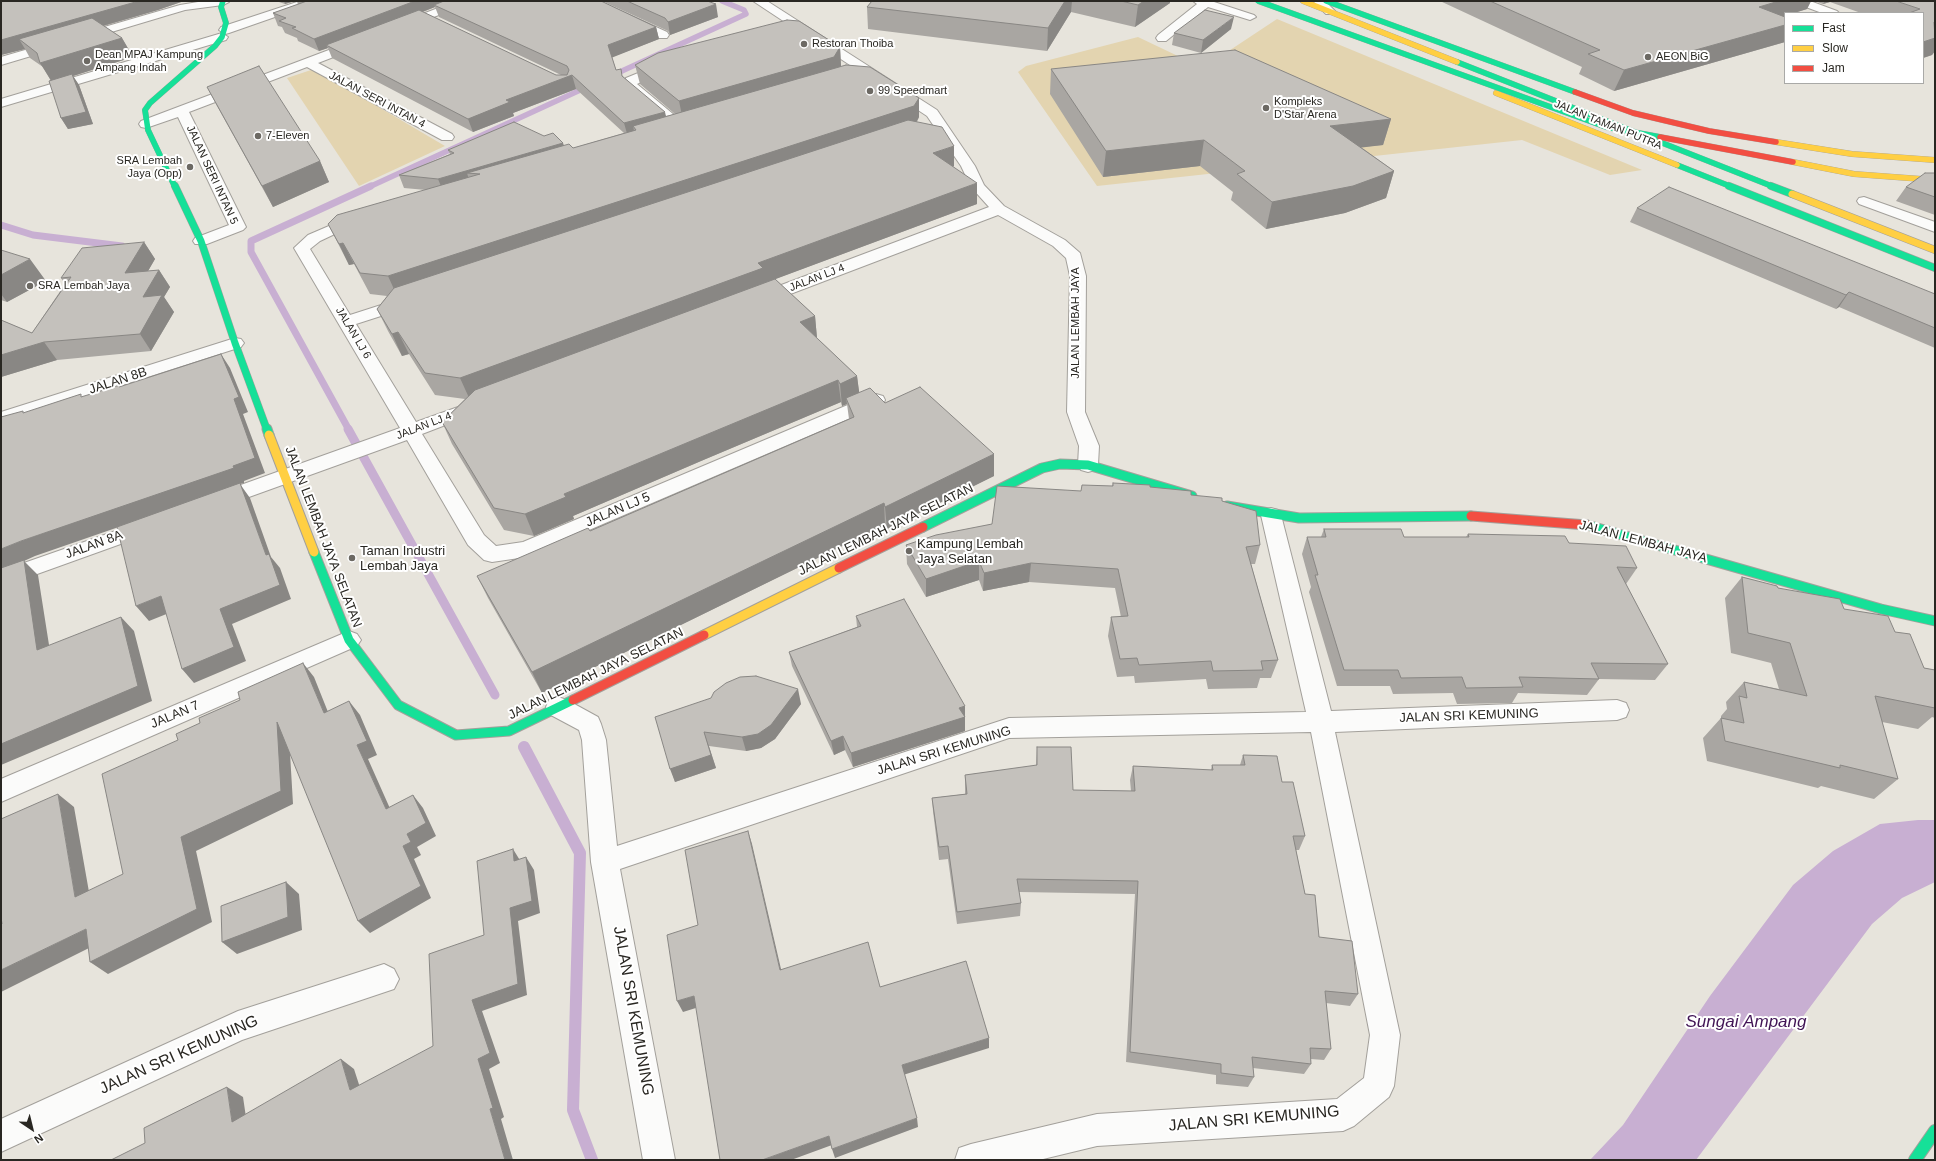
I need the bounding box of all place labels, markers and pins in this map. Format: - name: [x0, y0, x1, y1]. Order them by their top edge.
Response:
- place label: Restoran Thoiba: [812, 37, 893, 51]
- marker: Restoran Thoiba: [799, 39, 809, 49]
- place label: Dean MPAJ Kampung Ampang Indah: [95, 48, 203, 74]
- place label: AEON BiG: [1656, 50, 1709, 64]
- marker: AEON BiG: [1643, 52, 1653, 62]
- marker: Dean MPAJ Kampung Ampang Indah: [82, 56, 92, 66]
- place label: 99 Speedmart: [878, 84, 947, 98]
- marker: 99 Speedmart: [865, 86, 875, 96]
- place label: Kompleks D'Star Arena: [1274, 95, 1337, 121]
- marker: Kompleks D'Star Arena: [1261, 103, 1271, 113]
- place label: 7-Eleven: [266, 129, 309, 143]
- marker: 7-Eleven: [253, 131, 263, 141]
- place label: SRA Lembah Jaya (Opp): [117, 154, 182, 180]
- marker: SRA Lembah Jaya (Opp): [185, 162, 195, 172]
- place label: SRA Lembah Jaya: [38, 279, 130, 293]
- marker: SRA Lembah Jaya: [25, 281, 35, 291]
- place label: Kampung Lembah Jaya Selatan: [917, 536, 1023, 567]
- place label: Taman Industri Lembah Jaya: [360, 543, 445, 574]
- marker: Kampung Lembah Jaya Selatan: [904, 546, 914, 556]
- marker: Taman Industri Lembah Jaya: [347, 553, 357, 563]

